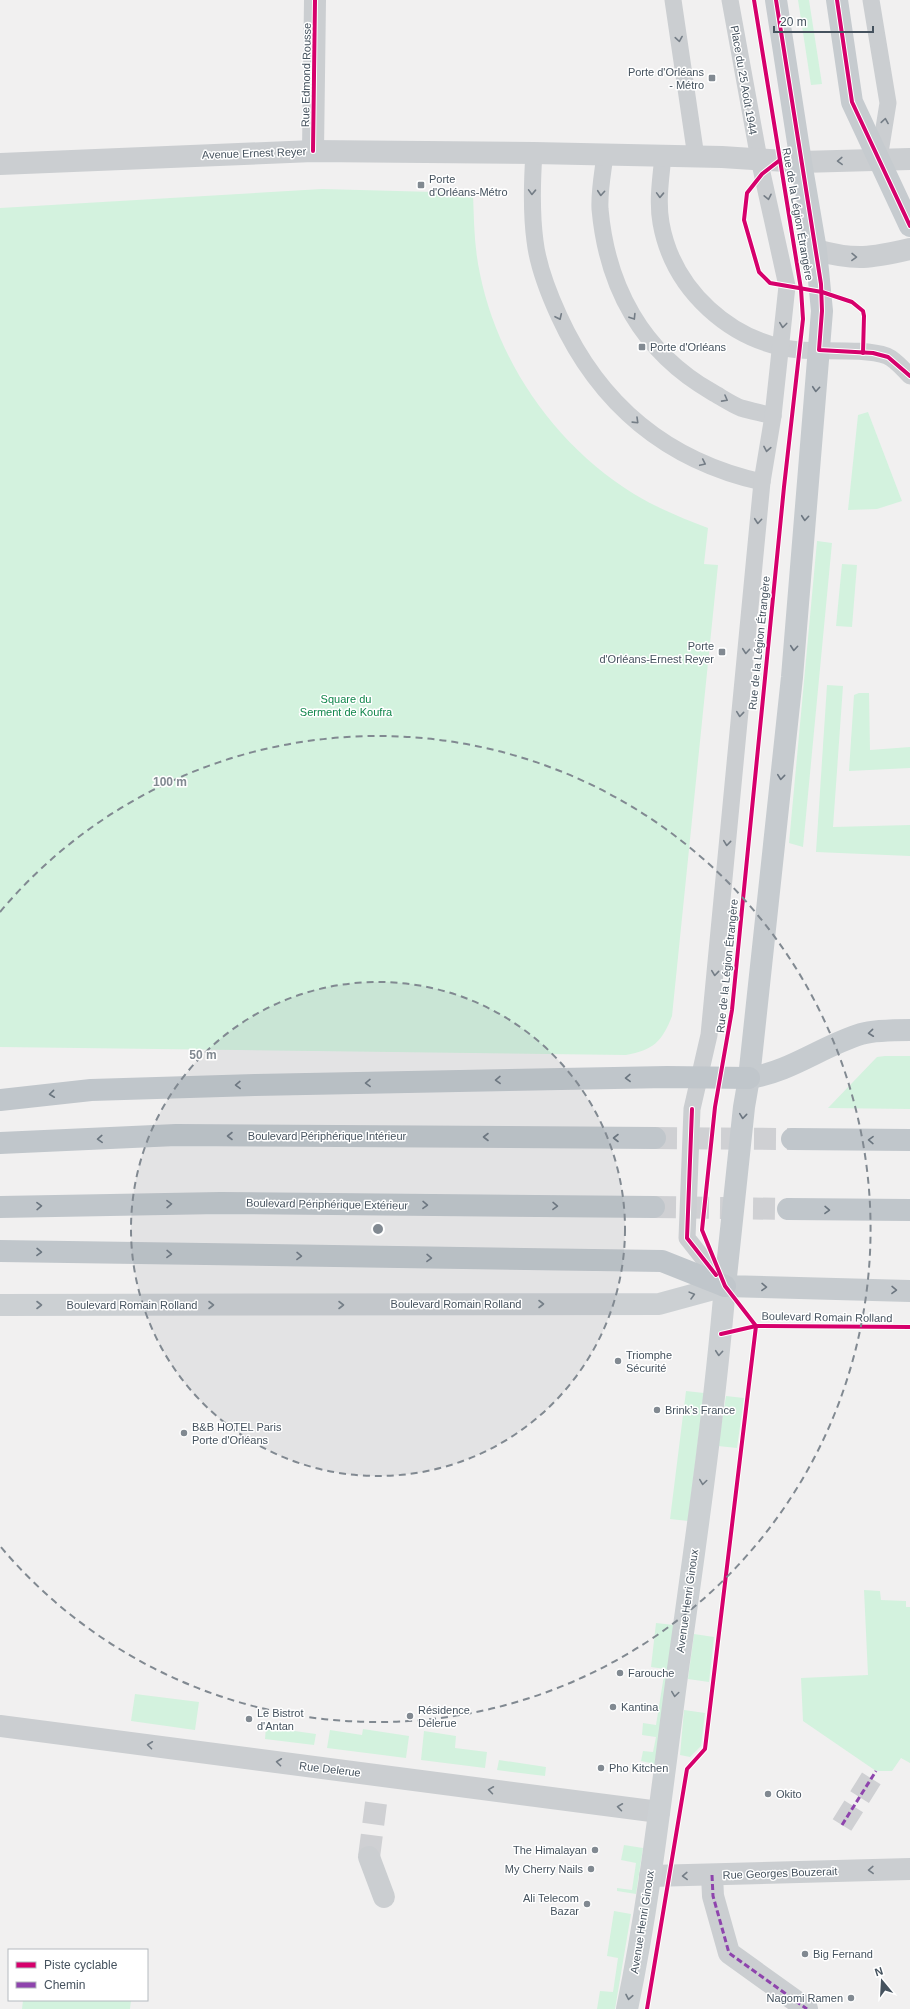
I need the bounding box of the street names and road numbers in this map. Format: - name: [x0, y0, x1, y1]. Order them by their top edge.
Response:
- street label: Rue Edmond Rousse: [299, 23, 313, 127]
- street label: Place du 25 Août 1944: [728, 24, 760, 136]
- street label: Avenue Ernest Reyer: [202, 145, 307, 161]
- street label: Rue de la Légion Étrangère: [780, 147, 816, 281]
- street label: Rue de la Légion Étrangère: [746, 575, 772, 711]
- street label: Rue de la Légion Étrangère: [714, 898, 740, 1034]
- street label: Boulevard Périphérique Intérieur: [248, 1130, 407, 1142]
- street label: Boulevard Périphérique Extérieur: [246, 1197, 408, 1211]
- street label: Boulevard Romain Rolland: [391, 1298, 521, 1310]
- street label: Boulevard Romain Rolland: [67, 1299, 197, 1311]
- street label: Boulevard Romain Rolland: [761, 1310, 893, 1324]
- street label: Avenue Henri Ginoux: [674, 1548, 700, 1654]
- street label: Rue Delerue: [299, 1759, 361, 1779]
- street label: Rue Georges Bouzerait: [722, 1865, 838, 1881]
- street label: Avenue Henri Ginoux: [628, 1869, 656, 1974]

